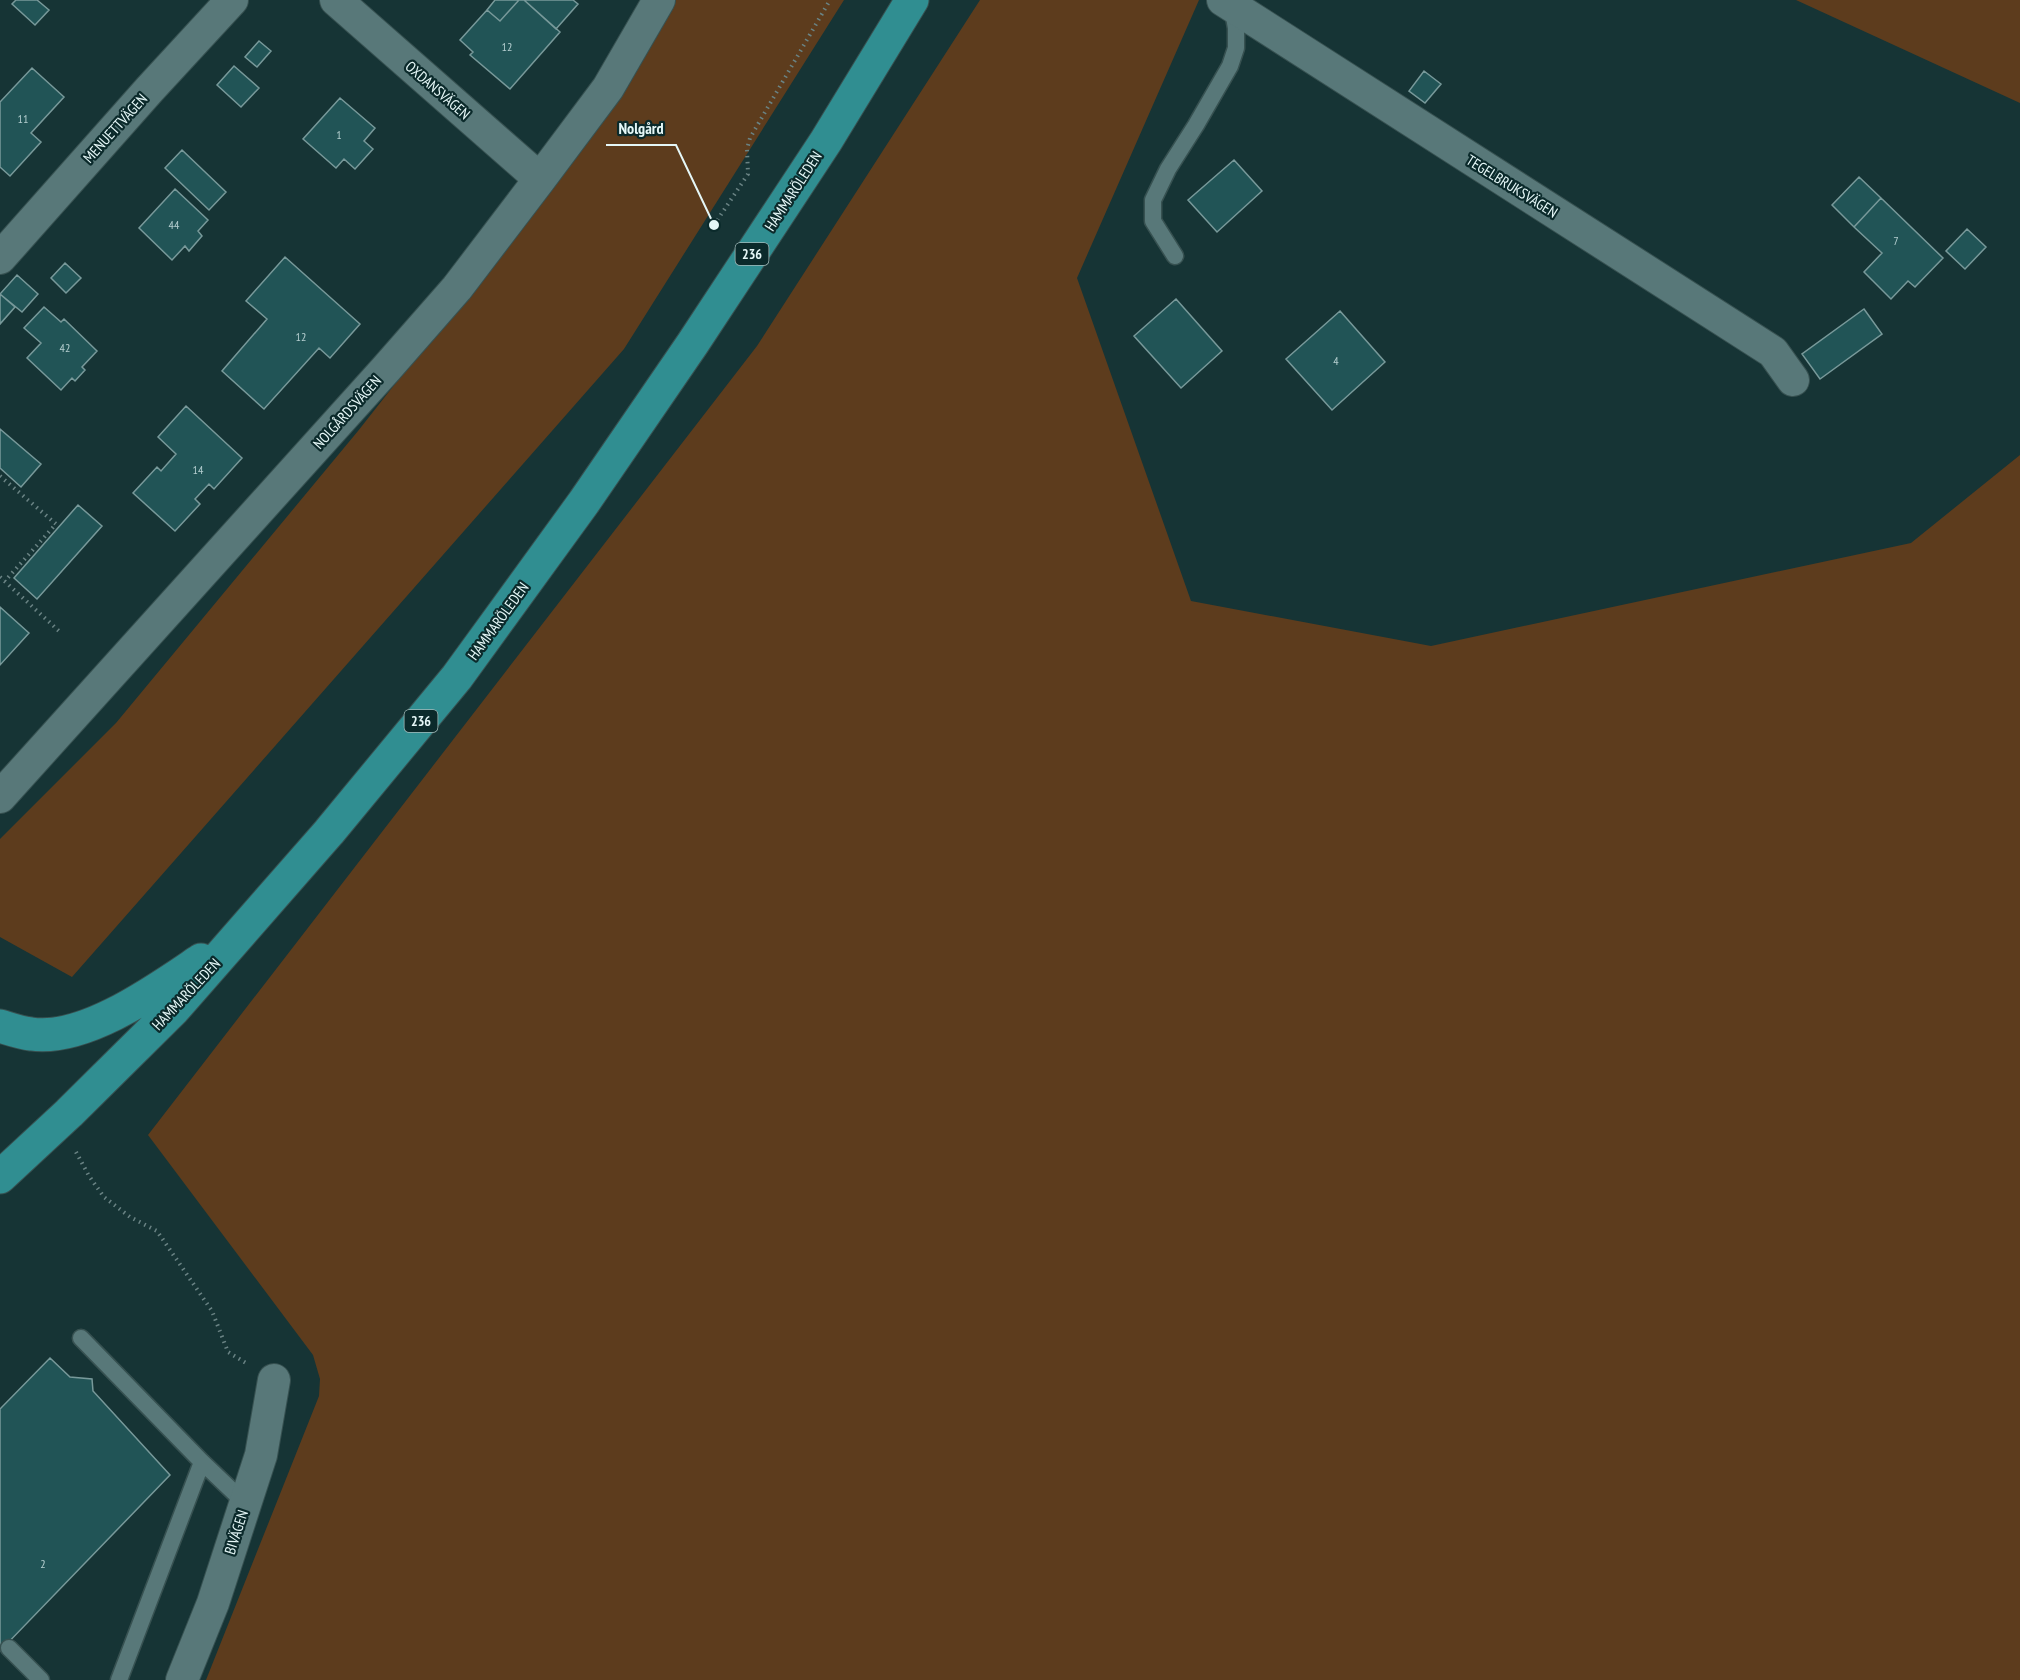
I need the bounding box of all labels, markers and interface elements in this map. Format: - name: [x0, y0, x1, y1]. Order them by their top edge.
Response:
- house number: 12: [502, 39, 512, 54]
- street label: OXDANSVÄGEN: [402, 57, 474, 123]
- street label: MENUETTVÄGEN: [79, 89, 151, 167]
- house number: 11: [18, 111, 28, 126]
- callout: Nolgård: [606, 111, 676, 145]
- text: Nolgård: [618, 118, 664, 138]
- house number: 1: [336, 127, 342, 142]
- street label: HAMMARÖLEDEN: [760, 147, 826, 235]
- street label: TEGELBRUKSVÄGEN: [1463, 150, 1561, 222]
- house number: 44: [169, 217, 180, 232]
- house number: 7: [1893, 233, 1899, 248]
- road number: 236: [736, 243, 768, 265]
- house number: 12: [296, 329, 306, 344]
- house number: 42: [60, 340, 70, 355]
- house number: 4: [1333, 353, 1339, 368]
- street label: NOLGÅRDSVÄGEN: [309, 371, 385, 453]
- house number: 14: [193, 462, 204, 477]
- street label: HAMMARÖLEDEN: [463, 578, 533, 664]
- road number: 236: [404, 710, 438, 732]
- street label: HAMMARÖLEDEN: [148, 954, 224, 1034]
- street label: BIVÄGEN: [220, 1507, 252, 1557]
- house number: 2: [40, 1556, 46, 1571]

